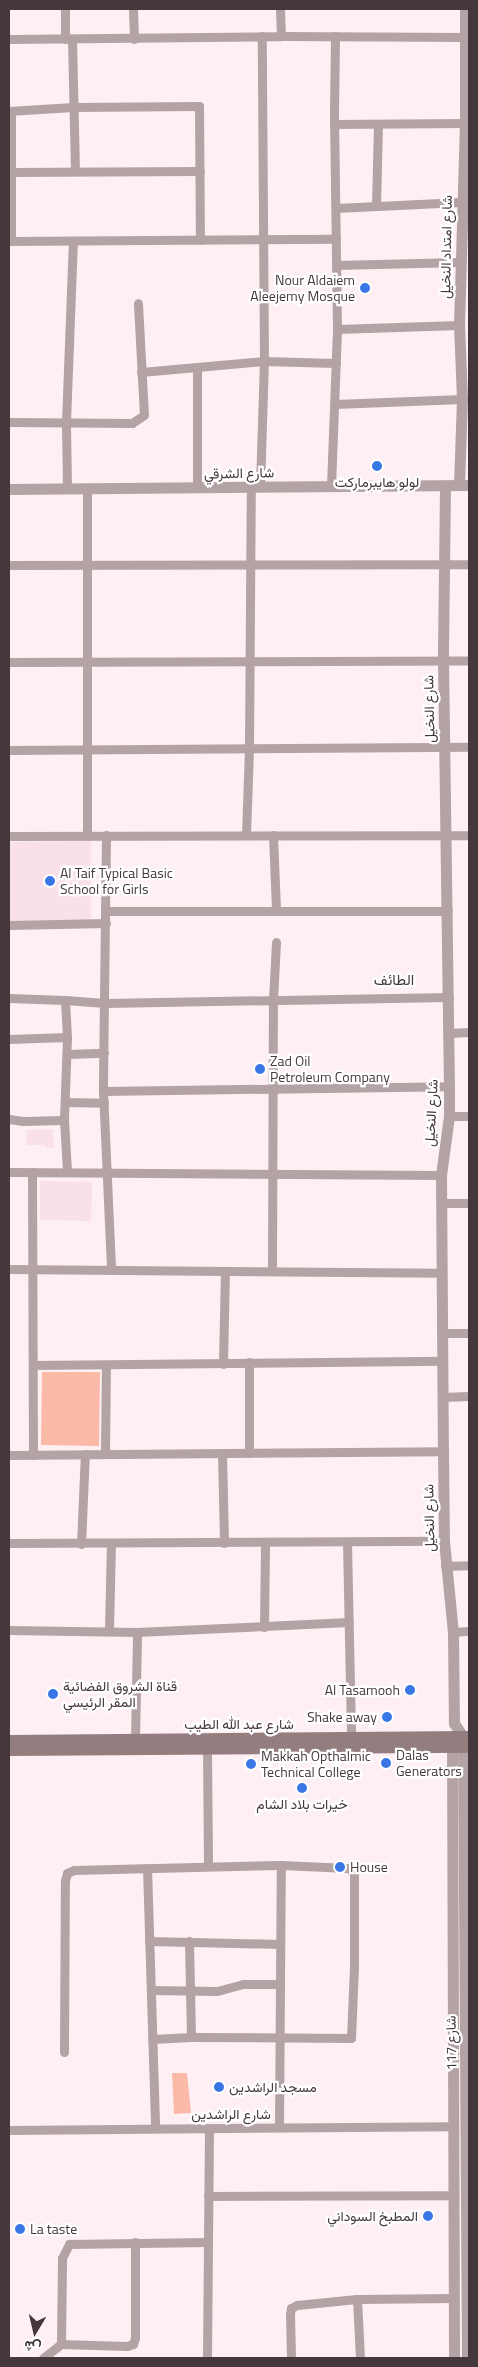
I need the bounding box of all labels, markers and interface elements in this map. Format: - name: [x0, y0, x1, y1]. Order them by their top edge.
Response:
- street label: شارع امتداد النخيل: [437, 195, 455, 299]
- place label: Nour Aldaiem Aleejemy Mosque: [250, 272, 355, 304]
- marker: Nour Aldaiem Aleejemy Mosque: [359, 282, 371, 294]
- marker: لولو هايبرماركت: [371, 460, 383, 472]
- street label: شارع الشرقي: [204, 464, 274, 482]
- place label: لولو هايبرماركت: [335, 474, 419, 490]
- street label: شارع النخيل: [420, 675, 438, 743]
- place label: Al Taif Typical Basic School for Girls: [60, 865, 173, 898]
- marker: Al Taif Typical Basic School for Girls: [44, 875, 56, 887]
- district label: الطائف: [374, 971, 414, 989]
- place label: Zad Oil Petroleum Company: [270, 1053, 390, 1086]
- marker: Zad Oil Petroleum Company: [254, 1063, 266, 1075]
- street label: شارع النخيل: [421, 1079, 441, 1147]
- street label: شارع النخيل: [420, 1484, 438, 1552]
- place label: قناة الشروق الفضائية المقر الرئيسي: [63, 1678, 177, 1710]
- place label: Al Tasamooh: [325, 1682, 400, 1698]
- marker: Al Tasamooh: [404, 1684, 416, 1696]
- marker: قناة الشروق الفضائية المقر الرئيسي: [47, 1688, 59, 1700]
- place label: Shake away: [307, 1709, 377, 1725]
- marker: Shake away: [381, 1711, 393, 1723]
- street label: شارع عبد الله الطيب: [184, 1716, 294, 1732]
- place label: Dalas Generators: [396, 1747, 462, 1780]
- place label: Makkah Opthalmic Technical College: [261, 1748, 371, 1780]
- marker: Dalas Generators: [380, 1757, 392, 1769]
- marker: Makkah Opthalmic Technical College: [245, 1758, 257, 1770]
- marker: خيرات بلاد الشام: [296, 1782, 308, 1794]
- place label: خيرات بلاد الشام: [256, 1796, 348, 1812]
- place label: House: [350, 1859, 388, 1875]
- marker: House: [334, 1861, 346, 1873]
- street label: شارع 117: [442, 2015, 460, 2071]
- place label: مسجد الراشدين: [229, 2079, 317, 2095]
- marker: مسجد الراشدين: [213, 2081, 225, 2093]
- street label: شارع الراشدين: [191, 2106, 271, 2122]
- place label: المطبخ السوداني: [327, 2208, 418, 2224]
- marker: المطبخ السوداني: [422, 2210, 434, 2222]
- place label: La taste: [30, 2221, 77, 2237]
- marker: La taste: [14, 2223, 26, 2235]
- north arrow: [10, 2307, 60, 2357]
- text: ش: [23, 2336, 43, 2359]

